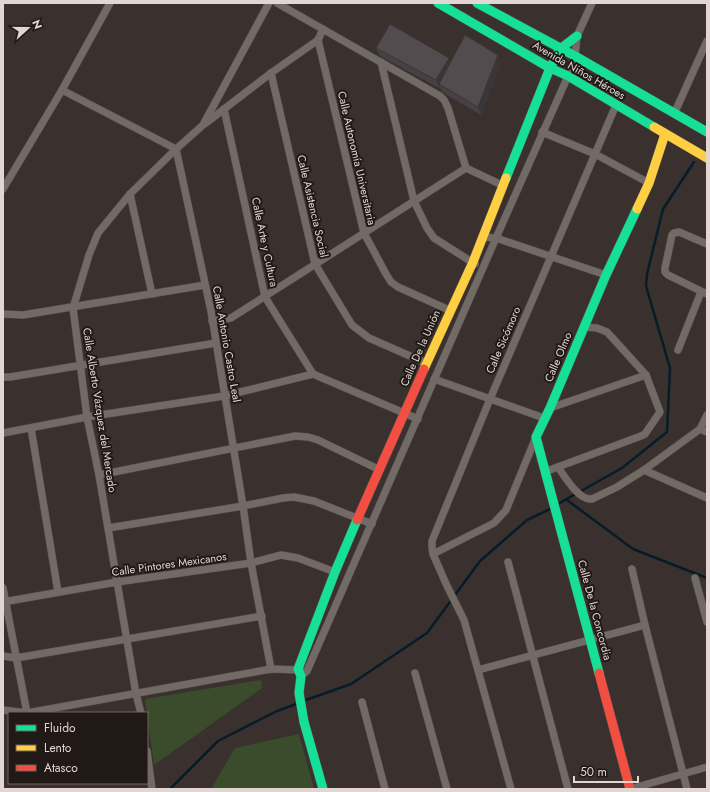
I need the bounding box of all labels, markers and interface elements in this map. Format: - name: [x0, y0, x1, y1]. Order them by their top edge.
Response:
- north arrow: [8, 8, 48, 48]
- text: N: [28, 17, 46, 31]
- street label: Avenida Niños Héroes: [530, 37, 629, 103]
- street label: Calle Autonomía Universitaria: [334, 90, 380, 226]
- street label: Calle Asistencia Social: [293, 153, 333, 259]
- street label: Calle Arte y Cultura: [248, 196, 282, 288]
- street label: Calle Antonio Castro Leal: [209, 285, 245, 403]
- street label: Calle Sicómoro: [482, 304, 524, 376]
- street label: Calle De la Unión: [396, 307, 444, 389]
- street label: Calle Alberto Vázquez del Mercado: [79, 327, 121, 493]
- street label: Calle Olmo: [540, 330, 576, 384]
- street label: Calle Pintores Mexicanos: [111, 548, 228, 580]
- street label: Calle De la Concordia: [574, 558, 616, 662]
- legend: [8, 712, 148, 784]
- text: Fluido: [44, 719, 76, 737]
- text: Lento: [44, 739, 72, 757]
- scale bar: [574, 758, 638, 784]
- text: Atasco: [44, 759, 78, 777]
- text: 50 m: [580, 763, 607, 781]

